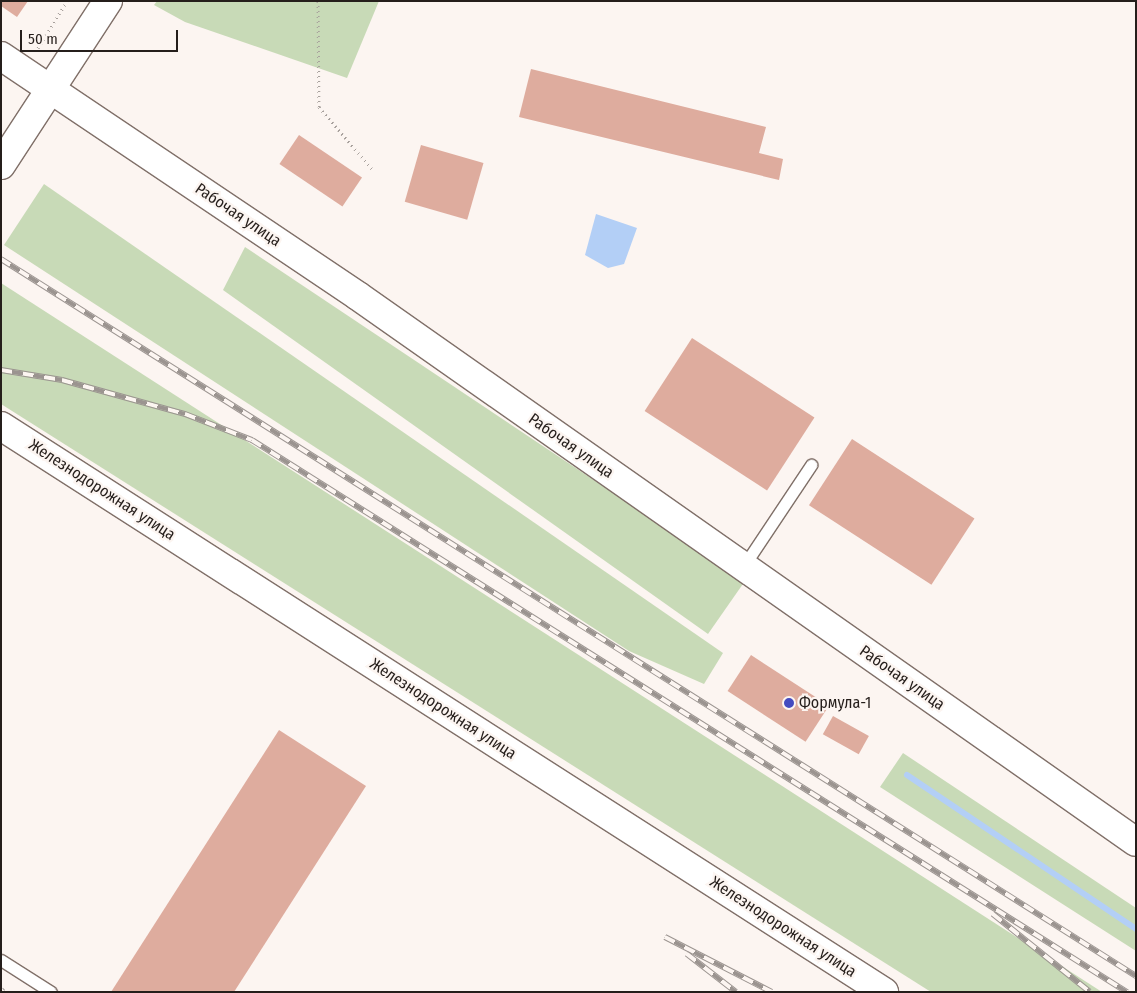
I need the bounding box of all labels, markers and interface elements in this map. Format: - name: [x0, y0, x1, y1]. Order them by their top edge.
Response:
- scale bar: [22, 20, 180, 52]
- text: 50 m: [28, 30, 58, 48]
- street label: Рабочая улица: [191, 179, 285, 251]
- street label: Рабочая улица: [525, 410, 617, 482]
- street label: Железнодорожная улица: [25, 435, 179, 545]
- street label: Рабочая улица: [856, 642, 948, 714]
- street label: Железнодорожная улица: [366, 654, 520, 764]
- place label: Формула-1: [799, 693, 871, 713]
- marker: Формула-1: [783, 697, 795, 709]
- street label: Железнодорожная улица: [706, 872, 860, 982]

